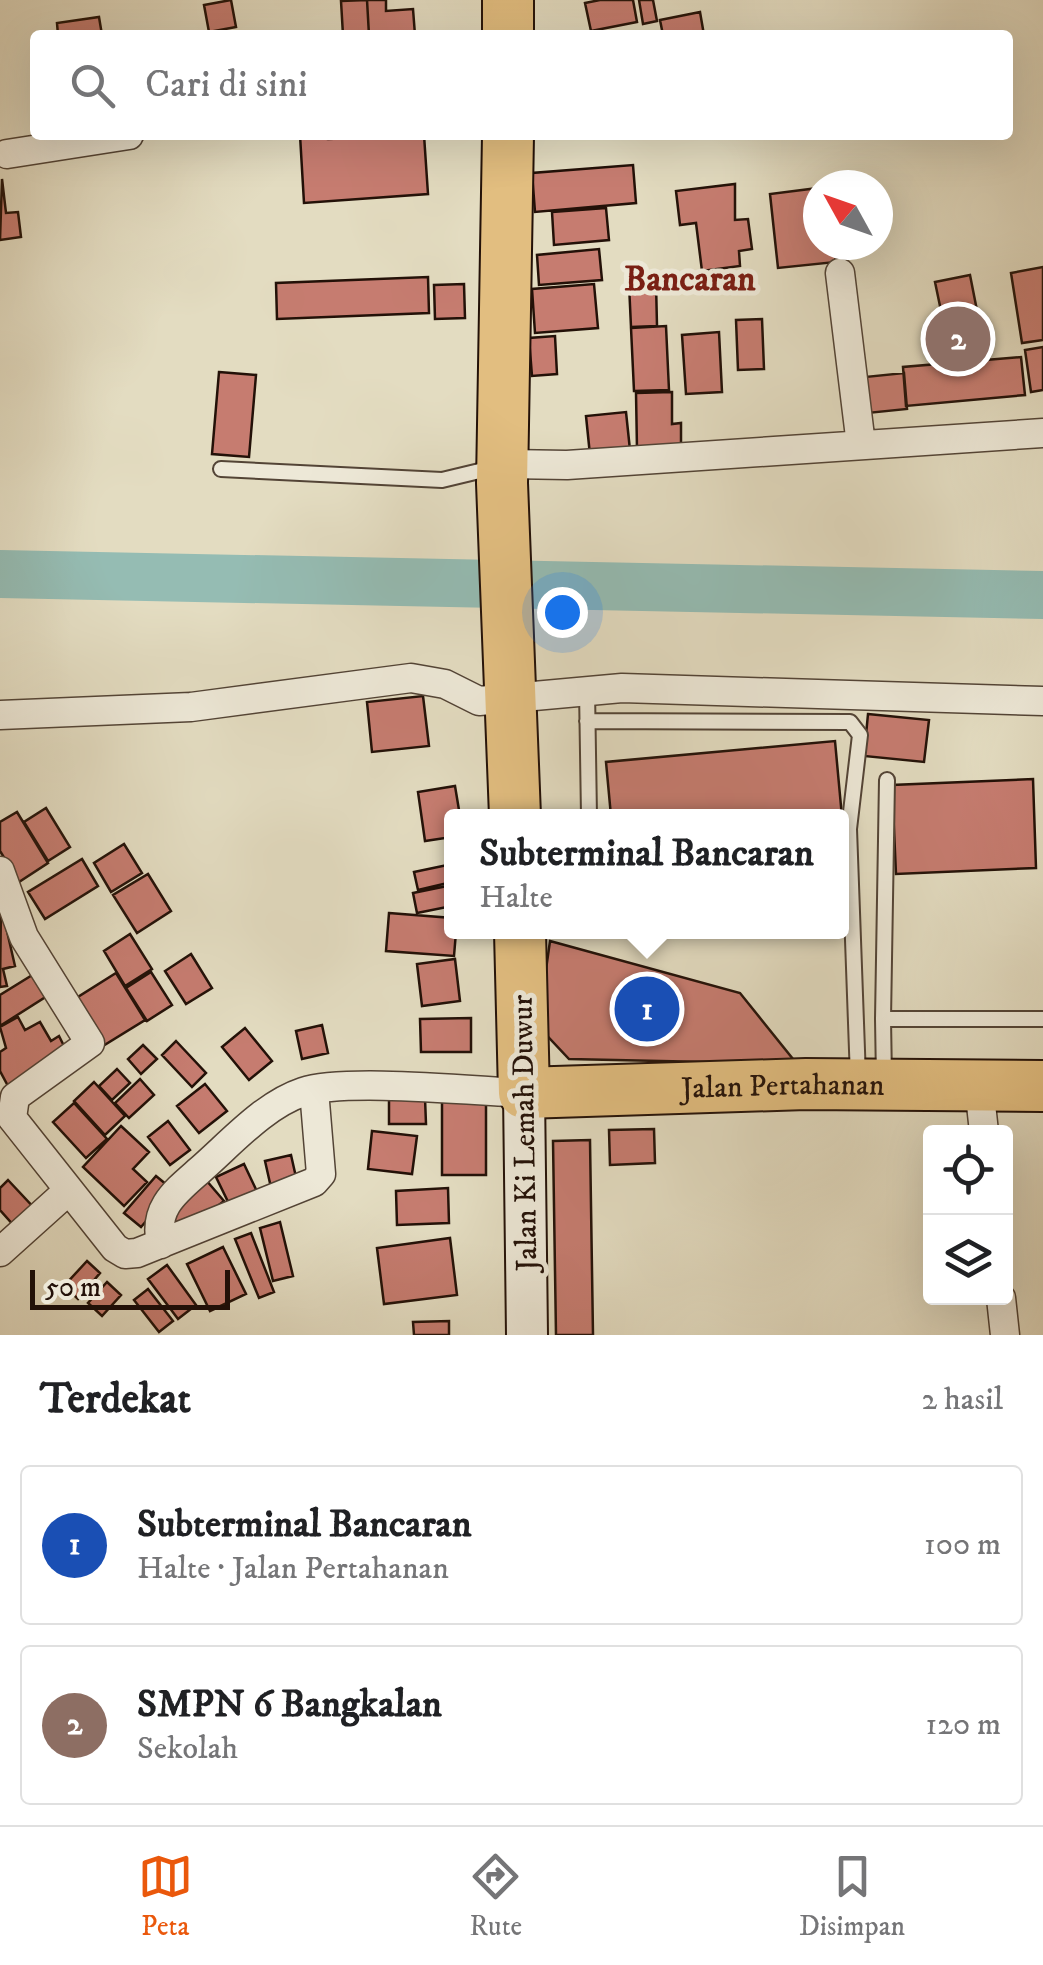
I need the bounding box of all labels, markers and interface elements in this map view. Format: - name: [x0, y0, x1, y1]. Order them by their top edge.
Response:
- search box: [30, 30, 1013, 140]
- icon: search: [65, 58, 120, 113]
- text: Cari di sini: [145, 61, 308, 109]
- north arrow: [803, 170, 893, 260]
- district label: Bancaran: [624, 258, 756, 302]
- pin: 2: [926, 302, 990, 376]
- your location: [537, 587, 588, 638]
- popup: [444, 809, 849, 939]
- text: Subterminal Bancaran: [479, 830, 814, 878]
- text: Halte: [479, 878, 553, 918]
- pin: 1: [614, 972, 680, 1046]
- street label: Jalan Ki Lemah Duwur: [505, 995, 546, 1274]
- street label: Jalan Pertahanan: [678, 1067, 885, 1108]
- map controls: [923, 1125, 1013, 1305]
- button: locate: [923, 1125, 1013, 1215]
- button: layers: [923, 1215, 1013, 1305]
- scale bar: [30, 1265, 230, 1310]
- text: 50 m: [45, 1270, 101, 1305]
- text: Terdekat: [40, 1374, 191, 1426]
- text: 2 hasil: [922, 1380, 1003, 1420]
- text: Subterminal Bancaran: [137, 1501, 472, 1549]
- text: 1: [69, 1525, 80, 1565]
- text: 100 m: [924, 1525, 1001, 1565]
- text: Halte · Jalan Pertahanan: [137, 1549, 449, 1589]
- text: SMPN 6 Bangkalan: [137, 1681, 442, 1729]
- text: 2: [67, 1705, 82, 1745]
- text: 120 m: [925, 1705, 1001, 1745]
- text: Sekolah: [137, 1729, 238, 1769]
- tab: Peta: [138, 1849, 193, 1944]
- tab: Rute: [468, 1849, 523, 1944]
- tab: Disimpan: [799, 1849, 905, 1944]

